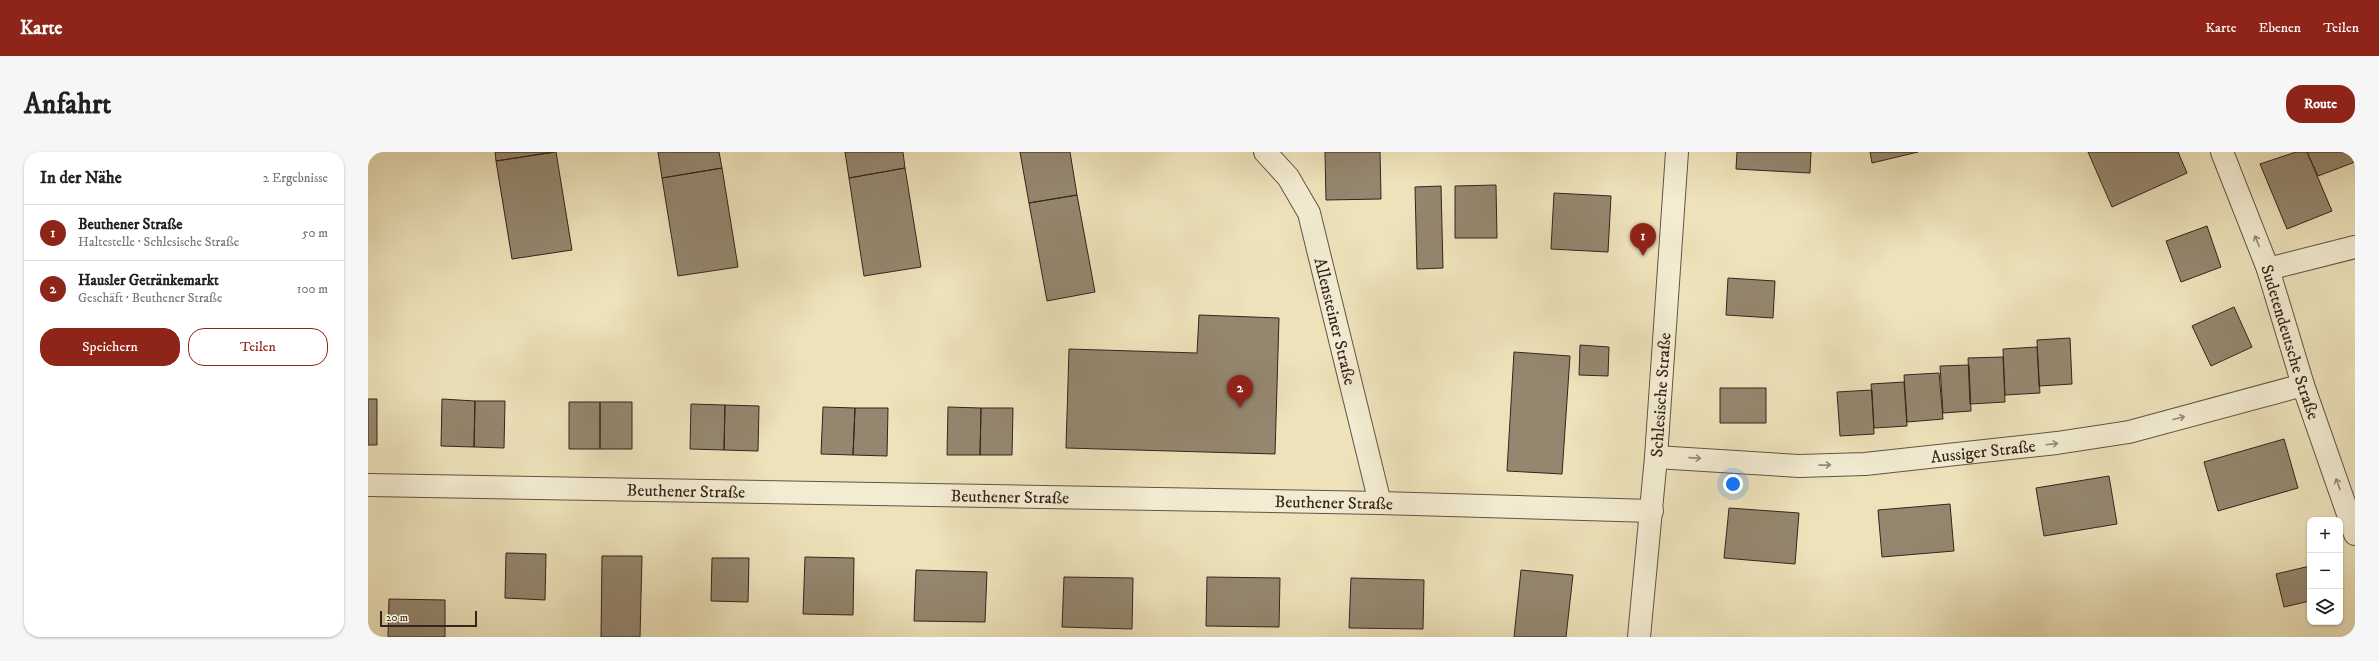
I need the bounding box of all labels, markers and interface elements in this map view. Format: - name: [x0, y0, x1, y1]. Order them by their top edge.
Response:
- text: Karte: [20, 17, 62, 40]
- text: Karte: [2205, 19, 2236, 37]
- text: Ebenen: [2258, 19, 2301, 37]
- text: Teilen: [2323, 19, 2359, 37]
- button: Route: [2286, 85, 2355, 123]
- text: Anfahrt: [24, 87, 111, 122]
- text: In der Nähe: [40, 167, 122, 189]
- text: 2 Ergebnisse: [263, 170, 328, 186]
- text: Beuthener Straße: [78, 215, 182, 234]
- pin: 1: [1630, 223, 1656, 256]
- text: 1: [51, 225, 55, 241]
- text: 50 m: [302, 225, 328, 241]
- text: Haltestelle · Schlesische Straße: [78, 234, 239, 250]
- one-way arrow: [2253, 235, 2261, 247]
- street label: Allensteiner Straße: [1308, 255, 1361, 387]
- street label: Sudetendeutsche Straße: [2255, 262, 2324, 423]
- text: Hausler Getränkemarkt: [78, 271, 219, 290]
- text: 2: [50, 281, 56, 297]
- text: 100 m: [297, 281, 328, 297]
- text: Geschäft · Beuthener Straße: [78, 290, 222, 306]
- button: Speichern: [40, 328, 180, 366]
- button: Teilen: [188, 328, 328, 366]
- street label: Schlesische Straße: [1646, 332, 1677, 458]
- pin: 2: [1227, 375, 1253, 408]
- one-way arrow: [2173, 414, 2186, 422]
- street label: Aussiger Straße: [1930, 435, 2037, 469]
- one-way arrow: [2045, 440, 2058, 447]
- one-way arrow: [1688, 455, 1701, 462]
- one-way arrow: [1818, 461, 1831, 469]
- your location: [1723, 474, 1743, 494]
- one-way arrow: [2334, 477, 2341, 490]
- street label: Beuthener Straße: [626, 480, 745, 504]
- street label: Beuthener Straße: [950, 485, 1069, 509]
- street label: Beuthener Straße: [1274, 491, 1393, 515]
- map controls: [2307, 517, 2343, 625]
- button: +: [2307, 517, 2343, 553]
- button: −: [2307, 553, 2343, 589]
- button: layers: [2307, 589, 2343, 625]
- scale bar: [380, 609, 477, 628]
- text: 20 m: [386, 611, 408, 625]

